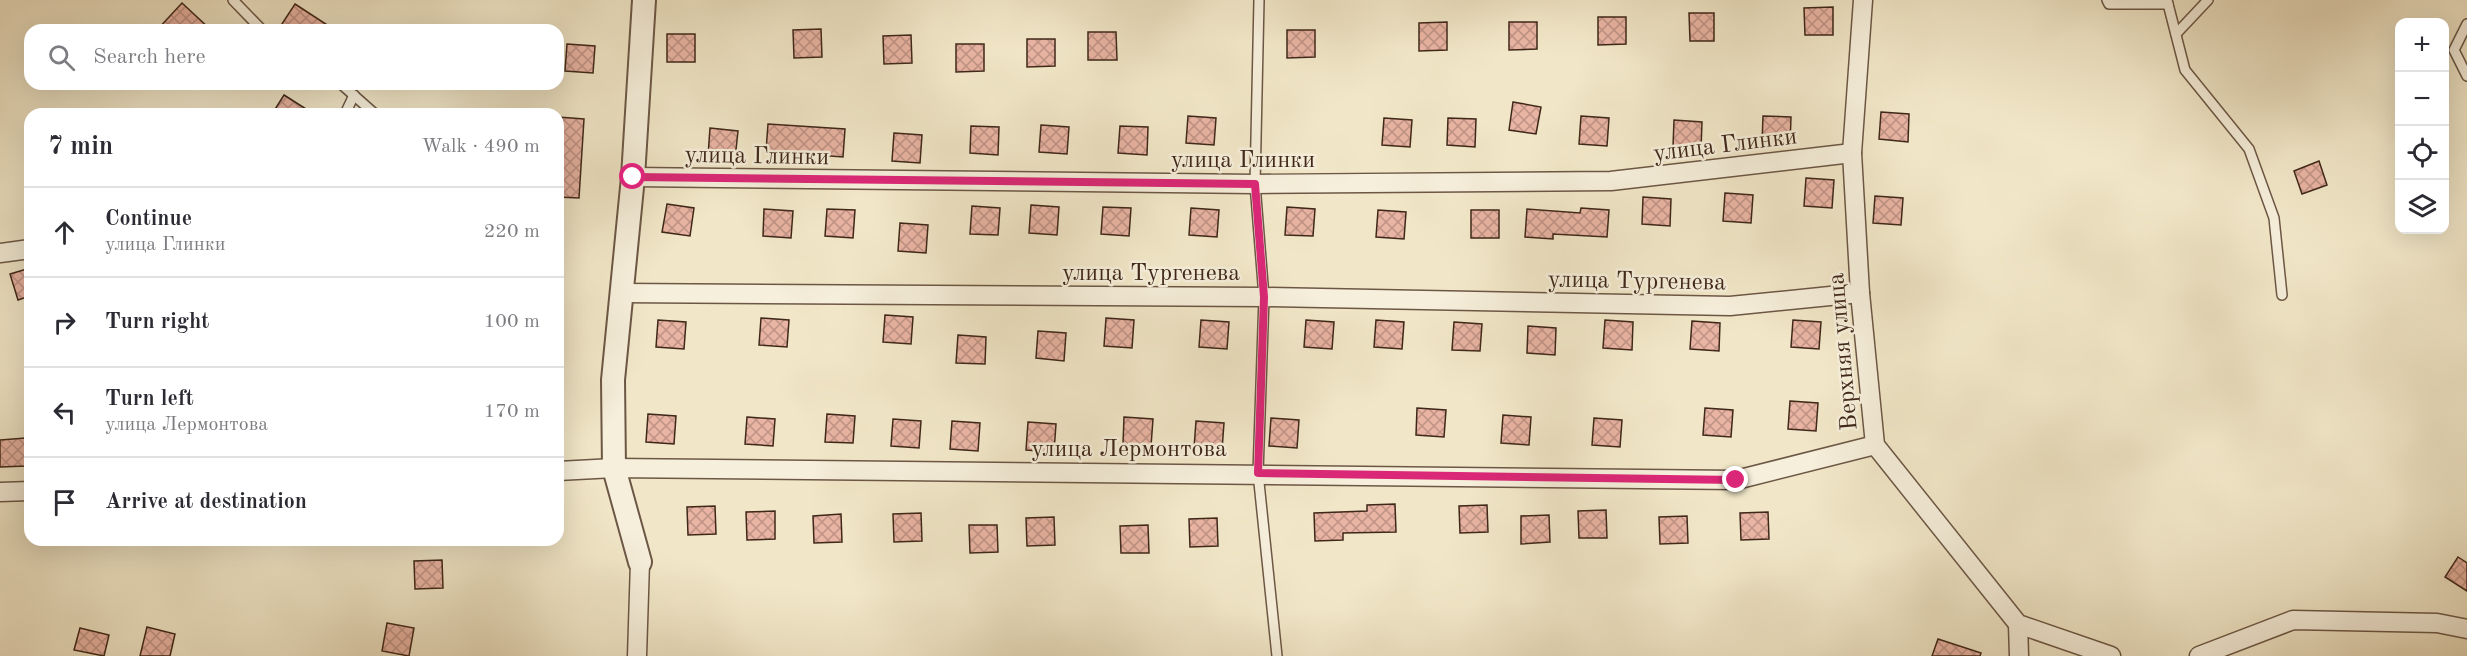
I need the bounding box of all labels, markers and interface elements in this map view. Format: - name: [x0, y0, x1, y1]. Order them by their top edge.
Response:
- map controls: [2395, 18, 2449, 234]
- button: +: [2395, 18, 2449, 72]
- search box: [24, 24, 564, 90]
- icon: search: [45, 41, 78, 74]
- text: Search here: [93, 46, 206, 68]
- button: −: [2395, 72, 2449, 126]
- street label: улица Глинки: [1652, 125, 1798, 167]
- button: locate: [2395, 126, 2449, 180]
- text: 7 min: [48, 134, 113, 160]
- text: Walk · 490 m: [421, 137, 540, 157]
- street label: улица Глинки: [685, 144, 829, 170]
- street label: улица Глинки: [1171, 149, 1315, 173]
- route start: [619, 163, 645, 189]
- button: layers: [2395, 180, 2449, 234]
- text: Continue: [105, 208, 192, 230]
- icon: ahead: [48, 216, 81, 249]
- text: 220 m: [484, 222, 540, 242]
- text: улица Глинки: [105, 235, 225, 255]
- street label: улица Тургенева: [1062, 262, 1240, 286]
- street label: улица Тургенева: [1548, 268, 1726, 296]
- street label: Верхняя улица: [1825, 272, 1863, 432]
- icon: right: [48, 306, 81, 339]
- text: Turn right: [105, 311, 209, 333]
- text: 100 m: [484, 312, 540, 332]
- text: Turn left: [105, 388, 194, 410]
- icon: left: [48, 396, 81, 429]
- text: 170 m: [484, 402, 540, 422]
- text: улица Лермонтова: [105, 415, 268, 435]
- street label: улица Лермонтова: [1031, 438, 1227, 462]
- route end: [1722, 466, 1748, 492]
- icon: arrive: [48, 486, 81, 519]
- text: Arrive at destination: [105, 491, 307, 513]

